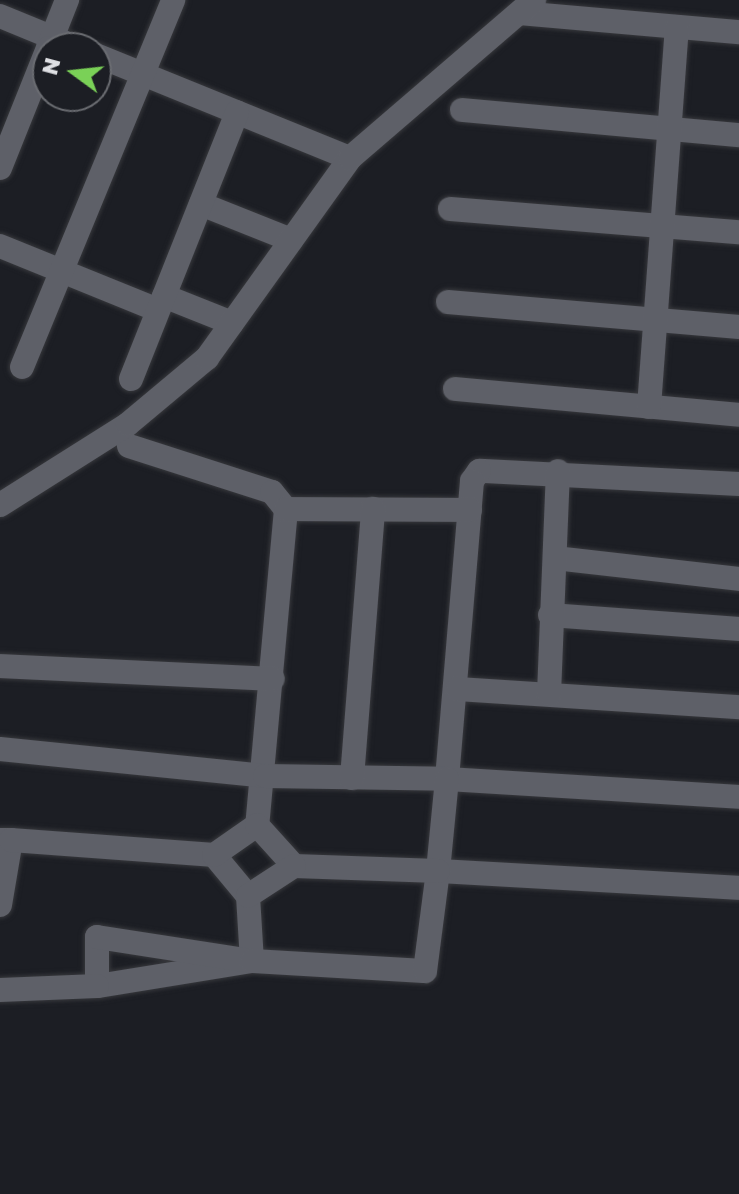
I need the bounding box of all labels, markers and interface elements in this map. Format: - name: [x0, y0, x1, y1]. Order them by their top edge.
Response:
- north arrow: [32, 32, 112, 112]
- text: N: [35, 55, 65, 78]

